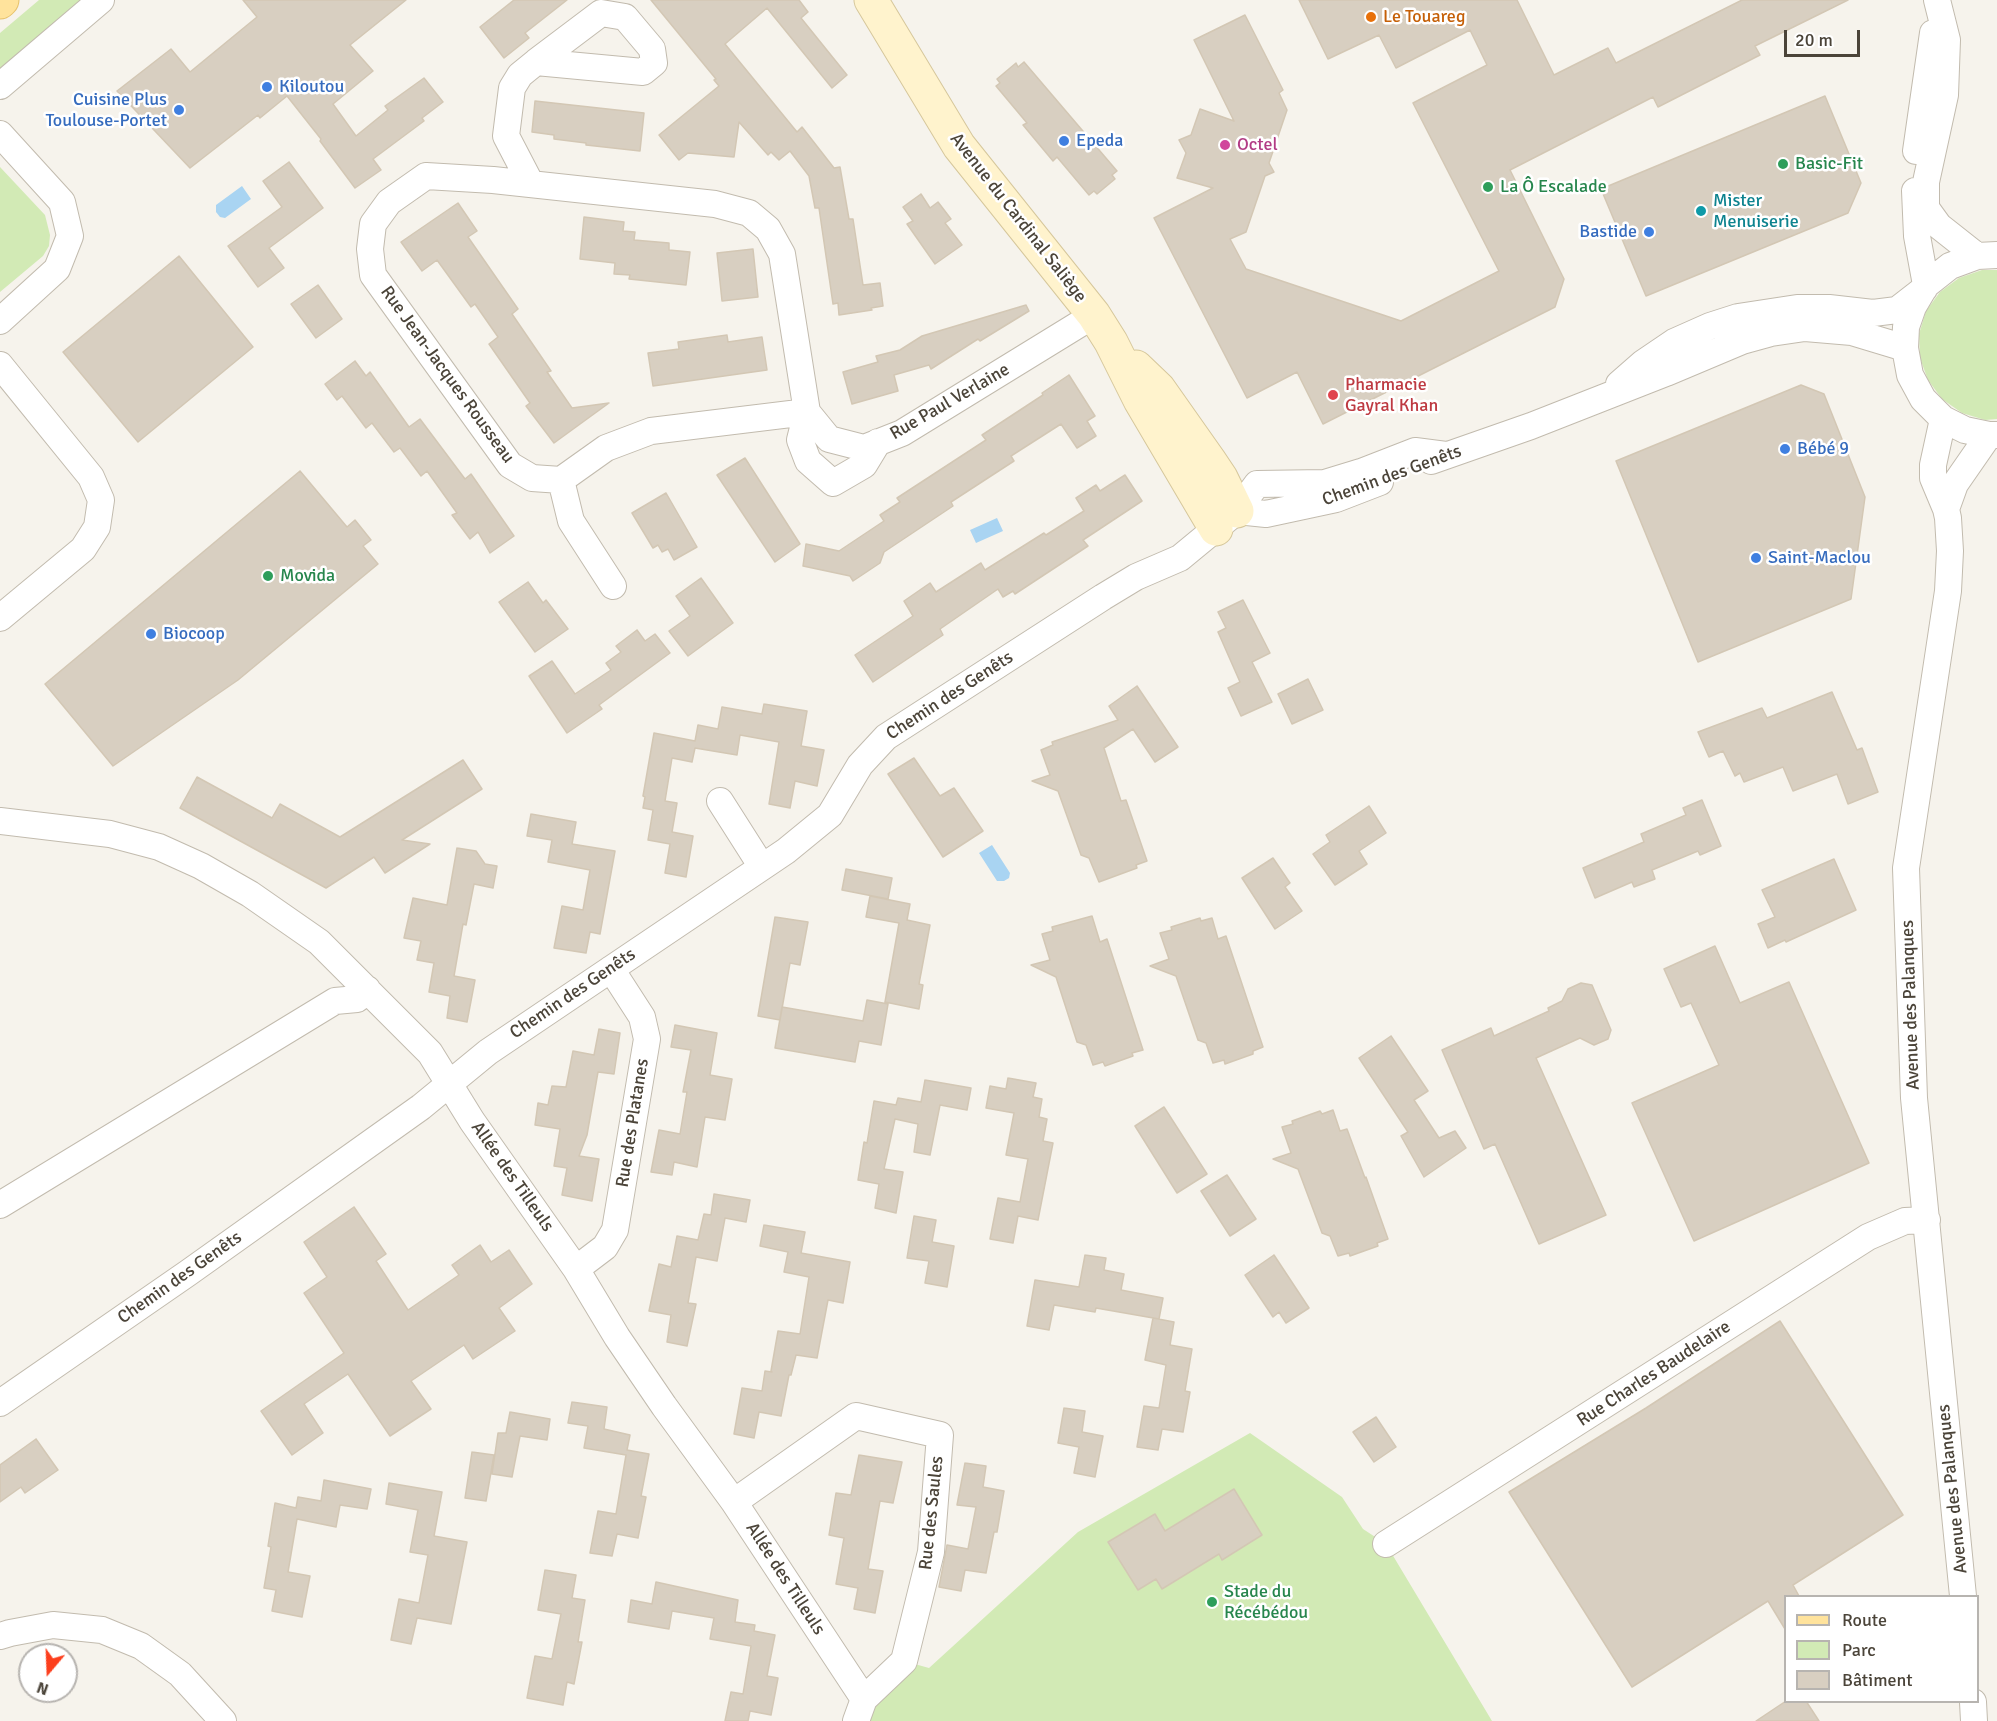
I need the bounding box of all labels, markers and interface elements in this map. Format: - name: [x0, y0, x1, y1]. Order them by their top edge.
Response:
- place label: Le Touareg: [1383, 6, 1465, 28]
- marker: Le Touareg: [1364, 10, 1378, 24]
- scale bar: [1787, 18, 1864, 56]
- text: 20 m: [1795, 29, 1833, 51]
- place label: Kiloutou: [279, 76, 344, 98]
- marker: Kiloutou: [260, 80, 274, 94]
- place label: Cuisine Plus Toulouse-Portet: [45, 89, 167, 132]
- marker: Cuisine Plus Toulouse-Portet: [172, 103, 186, 117]
- street label: Avenue du Cardinal Saliège: [945, 129, 1091, 307]
- place label: Epeda: [1076, 130, 1123, 152]
- marker: Epeda: [1057, 134, 1071, 148]
- place label: Octel: [1237, 134, 1278, 156]
- marker: Octel: [1218, 138, 1232, 152]
- place label: Basic-Fit: [1795, 153, 1863, 175]
- marker: Basic-Fit: [1776, 157, 1790, 171]
- place label: La Ô Escalade: [1500, 176, 1607, 198]
- marker: La Ô Escalade: [1481, 180, 1495, 194]
- place label: Mister Menuiserie: [1713, 190, 1799, 232]
- marker: Mister Menuiserie: [1694, 204, 1708, 218]
- place label: Bastide: [1579, 221, 1637, 243]
- marker: Bastide: [1642, 225, 1656, 239]
- street label: Rue Jean-Jacques Rousseau: [375, 282, 519, 468]
- street label: Rue Paul Verlaine: [886, 359, 1014, 445]
- place label: Pharmacie Gayral Khan: [1345, 374, 1438, 416]
- marker: Pharmacie Gayral Khan: [1326, 388, 1340, 402]
- place label: Bébé 9: [1797, 438, 1849, 460]
- street label: Chemin des Genêts: [1319, 441, 1465, 511]
- marker: Bébé 9: [1778, 442, 1792, 456]
- place label: Saint-Maclou: [1768, 547, 1871, 569]
- marker: Saint-Maclou: [1749, 551, 1763, 565]
- place label: Movida: [280, 565, 335, 587]
- marker: Movida: [261, 569, 275, 583]
- place label: Biocoop: [163, 623, 225, 645]
- marker: Biocoop: [144, 627, 158, 641]
- street label: Chemin des Genêts: [883, 647, 1017, 745]
- street label: Avenue des Palanques: [1897, 920, 1925, 1090]
- street label: Chemin des Genêts: [506, 944, 640, 1044]
- street label: Rue des Platanes: [612, 1057, 654, 1189]
- street label: Allée des Tilleuls: [466, 1118, 558, 1236]
- street label: Chemin des Genêts: [114, 1227, 246, 1329]
- street label: Rue Charles Baudelaire: [1573, 1316, 1735, 1432]
- street label: Avenue des Palanques: [1933, 1403, 1973, 1575]
- street label: Rue des Saules: [915, 1455, 949, 1571]
- street label: Allée des Tilleuls: [741, 1519, 829, 1639]
- place label: Stade du Récébédou: [1224, 1581, 1308, 1624]
- marker: Stade du Récébédou: [1205, 1595, 1219, 1609]
- legend: [1784, 1595, 1979, 1703]
- text: Route: [1842, 1609, 1887, 1631]
- text: Parc: [1842, 1639, 1876, 1661]
- north arrow: [18, 1643, 78, 1703]
- text: Bâtiment: [1842, 1669, 1913, 1691]
- text: N: [34, 1677, 51, 1699]

